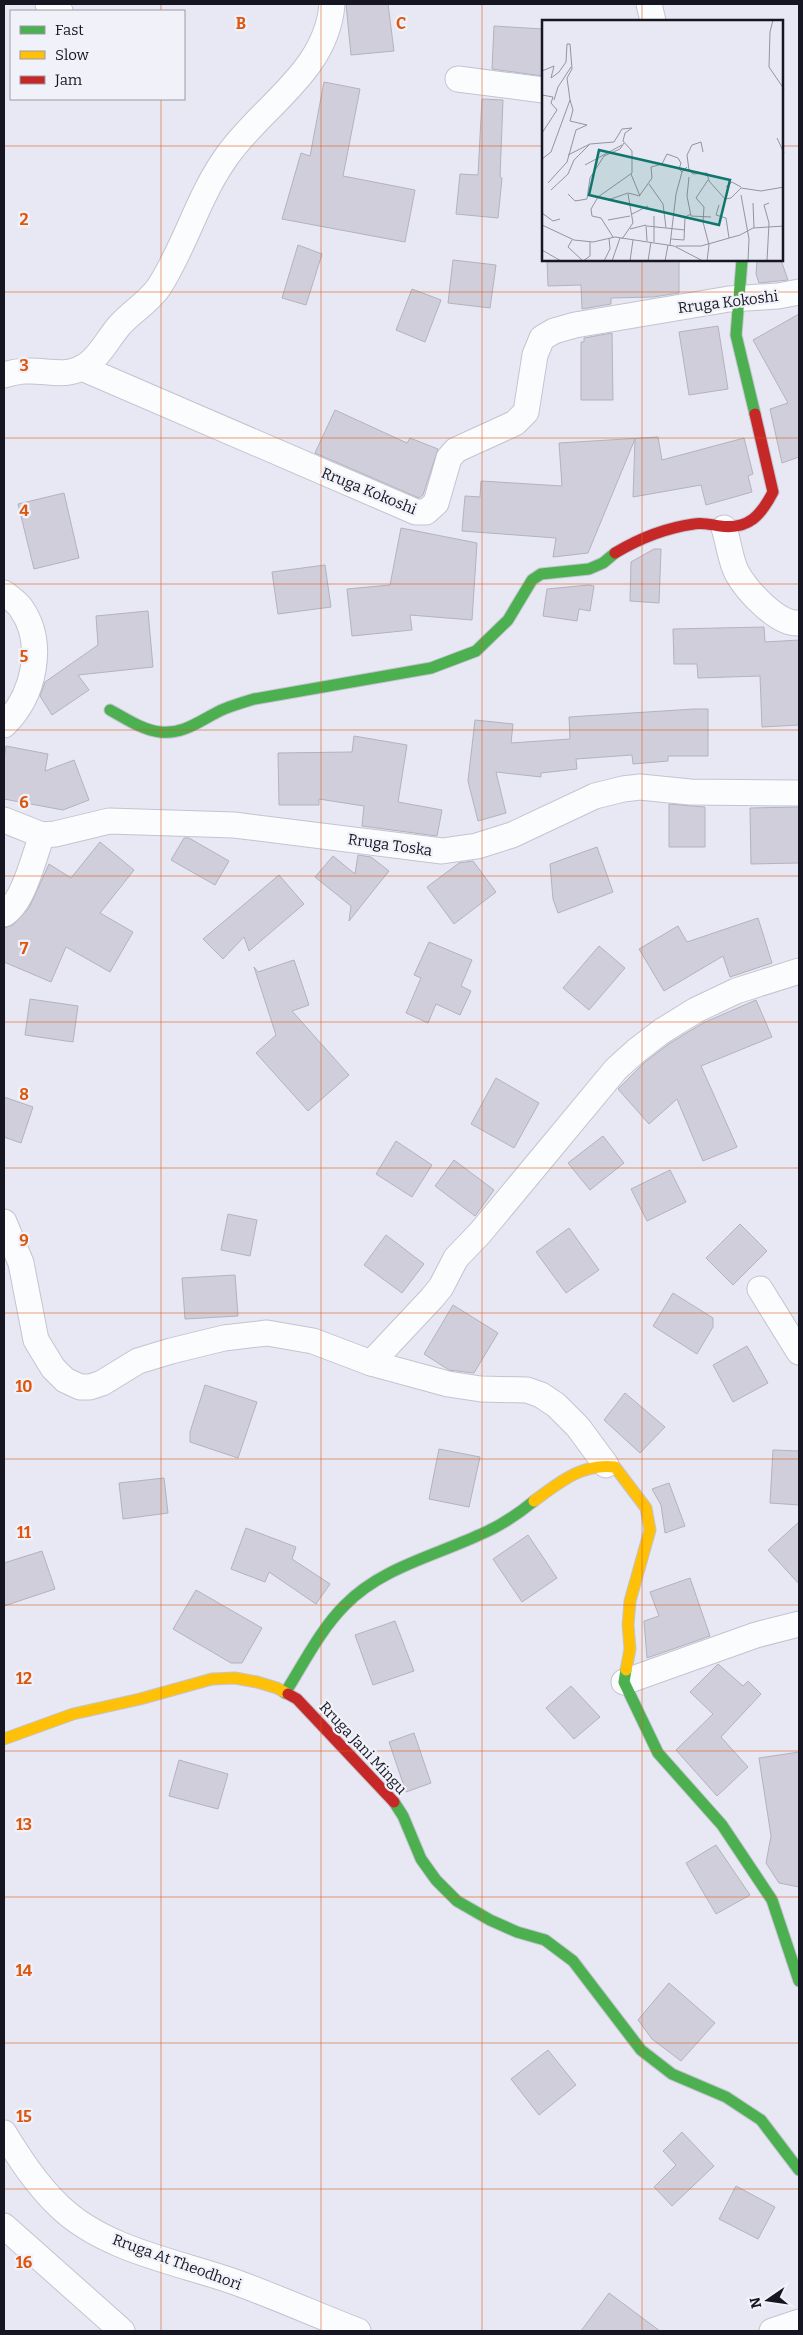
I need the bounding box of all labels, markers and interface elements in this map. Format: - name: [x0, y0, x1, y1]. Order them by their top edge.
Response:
- legend: [10, 10, 185, 100]
- text: B: [236, 14, 246, 33]
- text: C: [396, 14, 406, 33]
- inset map: [542, 20, 783, 261]
- text: Fast: [55, 21, 84, 39]
- text: Slow: [55, 46, 90, 64]
- text: Jam: [54, 71, 83, 89]
- text: 2: [19, 210, 29, 229]
- street label: Rruga Kokoshi: [677, 287, 780, 317]
- text: 3: [19, 356, 29, 375]
- street label: Rruga Kokoshi: [319, 464, 420, 518]
- text: 4: [19, 501, 29, 520]
- text: 5: [20, 647, 29, 666]
- text: 6: [19, 793, 29, 812]
- street label: Rruga Toska: [347, 830, 433, 860]
- text: 7: [20, 939, 29, 958]
- text: 8: [19, 1085, 29, 1104]
- text: 9: [19, 1231, 29, 1250]
- text: 10: [15, 1377, 33, 1396]
- text: 11: [17, 1523, 31, 1542]
- text: 12: [16, 1669, 32, 1688]
- street label: Rruga Jani Mingu: [316, 1698, 410, 1798]
- text: 13: [16, 1815, 32, 1834]
- text: 14: [16, 1961, 33, 1980]
- text: 15: [16, 2107, 32, 2126]
- street label: Rruga At Theodhori: [110, 2230, 244, 2294]
- text: 16: [16, 2253, 33, 2272]
- north arrow: [743, 2275, 793, 2325]
- text: N: [746, 2295, 765, 2310]

